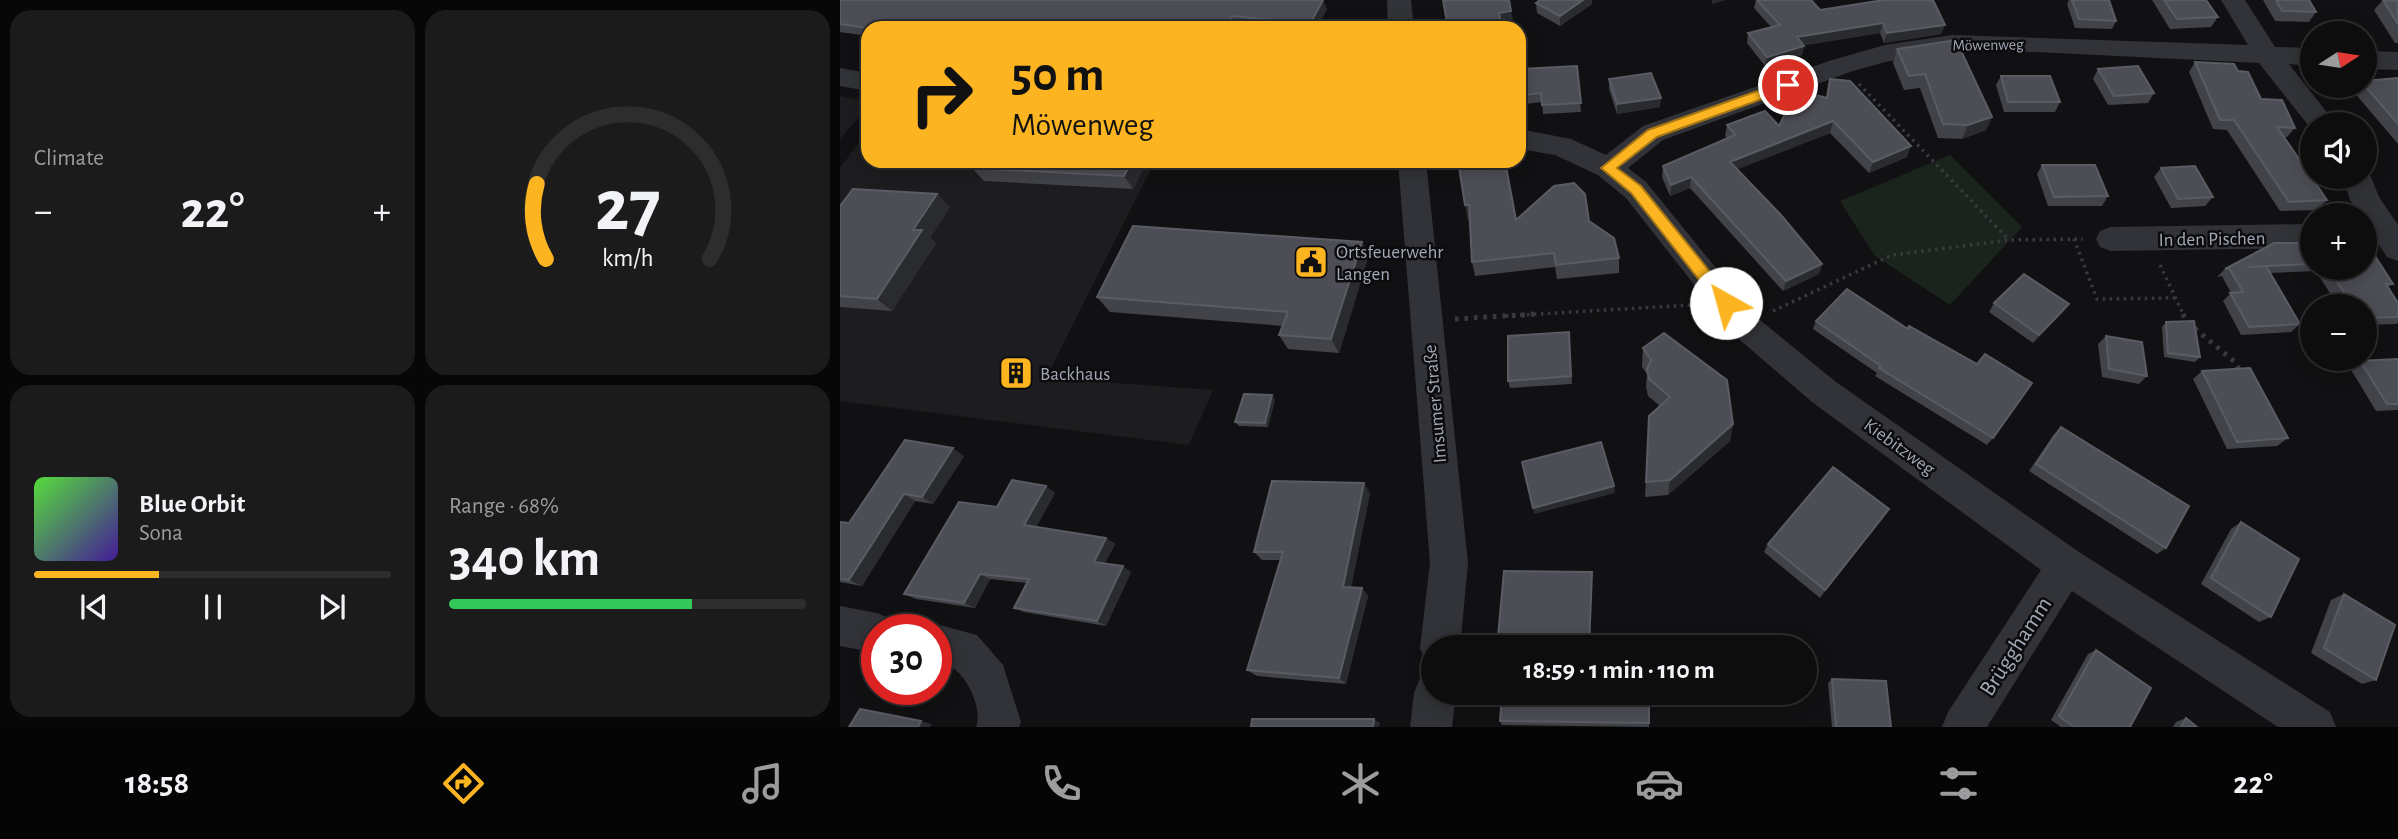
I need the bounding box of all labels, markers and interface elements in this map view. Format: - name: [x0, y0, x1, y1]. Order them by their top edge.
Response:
- north arrow: [2300, 21, 2376, 98]
- map controls: [2300, 21, 2377, 371]
- street label: Möwenweg: [1952, 36, 2024, 54]
- icon: right: [896, 49, 987, 140]
- text: 50 m: [1011, 51, 1105, 100]
- pin: [1758, 55, 1818, 115]
- icon: arrive: [1769, 66, 1807, 104]
- text: Möwenweg: [1011, 109, 1154, 141]
- button: sound: [2300, 112, 2377, 189]
- text: Climate: [34, 147, 104, 170]
- text: 27: [595, 171, 660, 244]
- text: 22°: [180, 185, 245, 237]
- text: −: [34, 193, 52, 231]
- text: +: [373, 193, 391, 231]
- button: +: [2300, 203, 2377, 280]
- street label: In den Pischen: [2159, 229, 2266, 250]
- public building icon: Ortsfeuerwehr Langen: [1292, 243, 1330, 281]
- place label: Ortsfeuerwehr Langen: [1336, 243, 1443, 284]
- text: km/h: [602, 245, 653, 270]
- position arrow: [1689, 266, 1763, 340]
- button: −: [2300, 294, 2377, 371]
- street label: Imsumer Straße: [1421, 344, 1450, 464]
- building icon: Backhaus: [997, 354, 1035, 392]
- place label: Backhaus: [1040, 365, 1110, 384]
- street label: Kiebitzweg: [1860, 415, 1939, 480]
- text: Blue Orbit: [139, 491, 245, 517]
- text: Range · 68%: [449, 495, 559, 518]
- text: Sona: [139, 522, 183, 545]
- text: 340 km: [449, 533, 600, 585]
- icon: previous: [75, 588, 113, 626]
- icon: pause: [194, 588, 232, 626]
- icon: next: [313, 588, 351, 626]
- street label: Brügghamm: [1976, 593, 2057, 700]
- speed limit sign: 30: [861, 614, 952, 705]
- text: 18:59 · 1 min · 110 m: [1523, 657, 1715, 683]
- icon: directions: [439, 759, 488, 808]
- icon: music: [738, 759, 787, 808]
- icon: phone: [1037, 759, 1086, 808]
- icon: climate: [1336, 759, 1385, 808]
- icon: car: [1635, 759, 1684, 808]
- icon: filters: [1934, 759, 1983, 808]
- text: 18:58: [125, 767, 189, 799]
- text: 22°: [2233, 767, 2273, 799]

